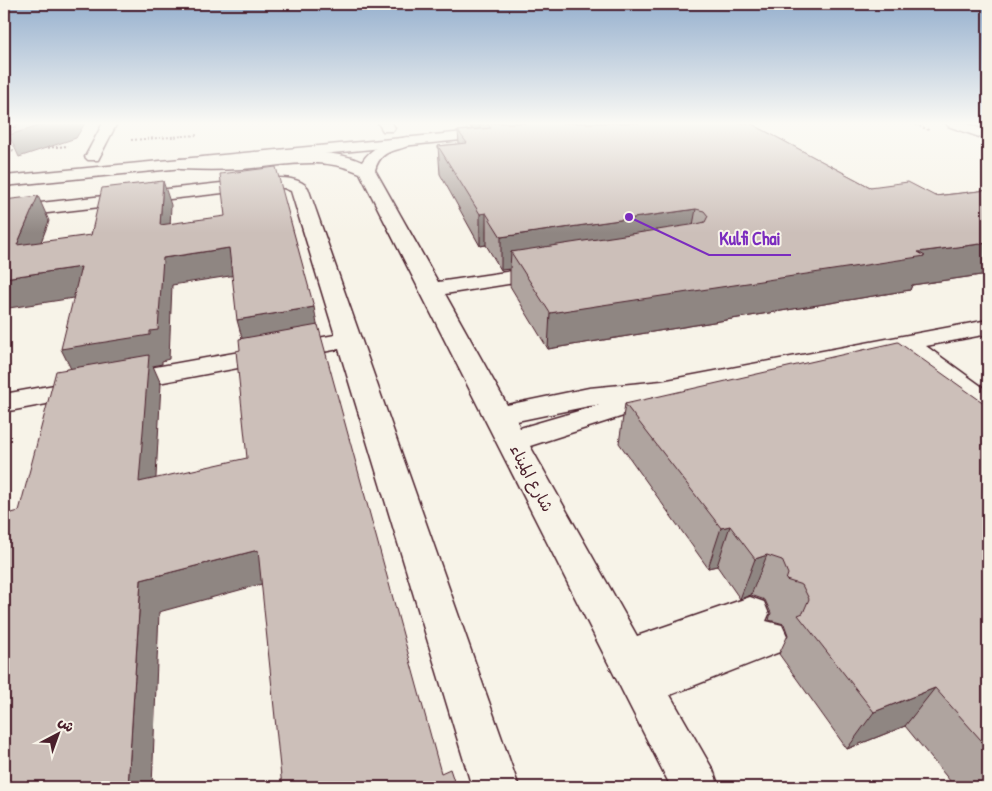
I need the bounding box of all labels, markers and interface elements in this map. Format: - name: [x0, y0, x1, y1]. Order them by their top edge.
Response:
- callout: Kulfi Chai: [709, 222, 791, 255]
- text: Kulfi Chai: [719, 226, 781, 251]
- street label: شارع الميناء: [504, 440, 559, 516]
- north arrow: [32, 708, 82, 758]
- text: ش: [55, 712, 79, 736]

